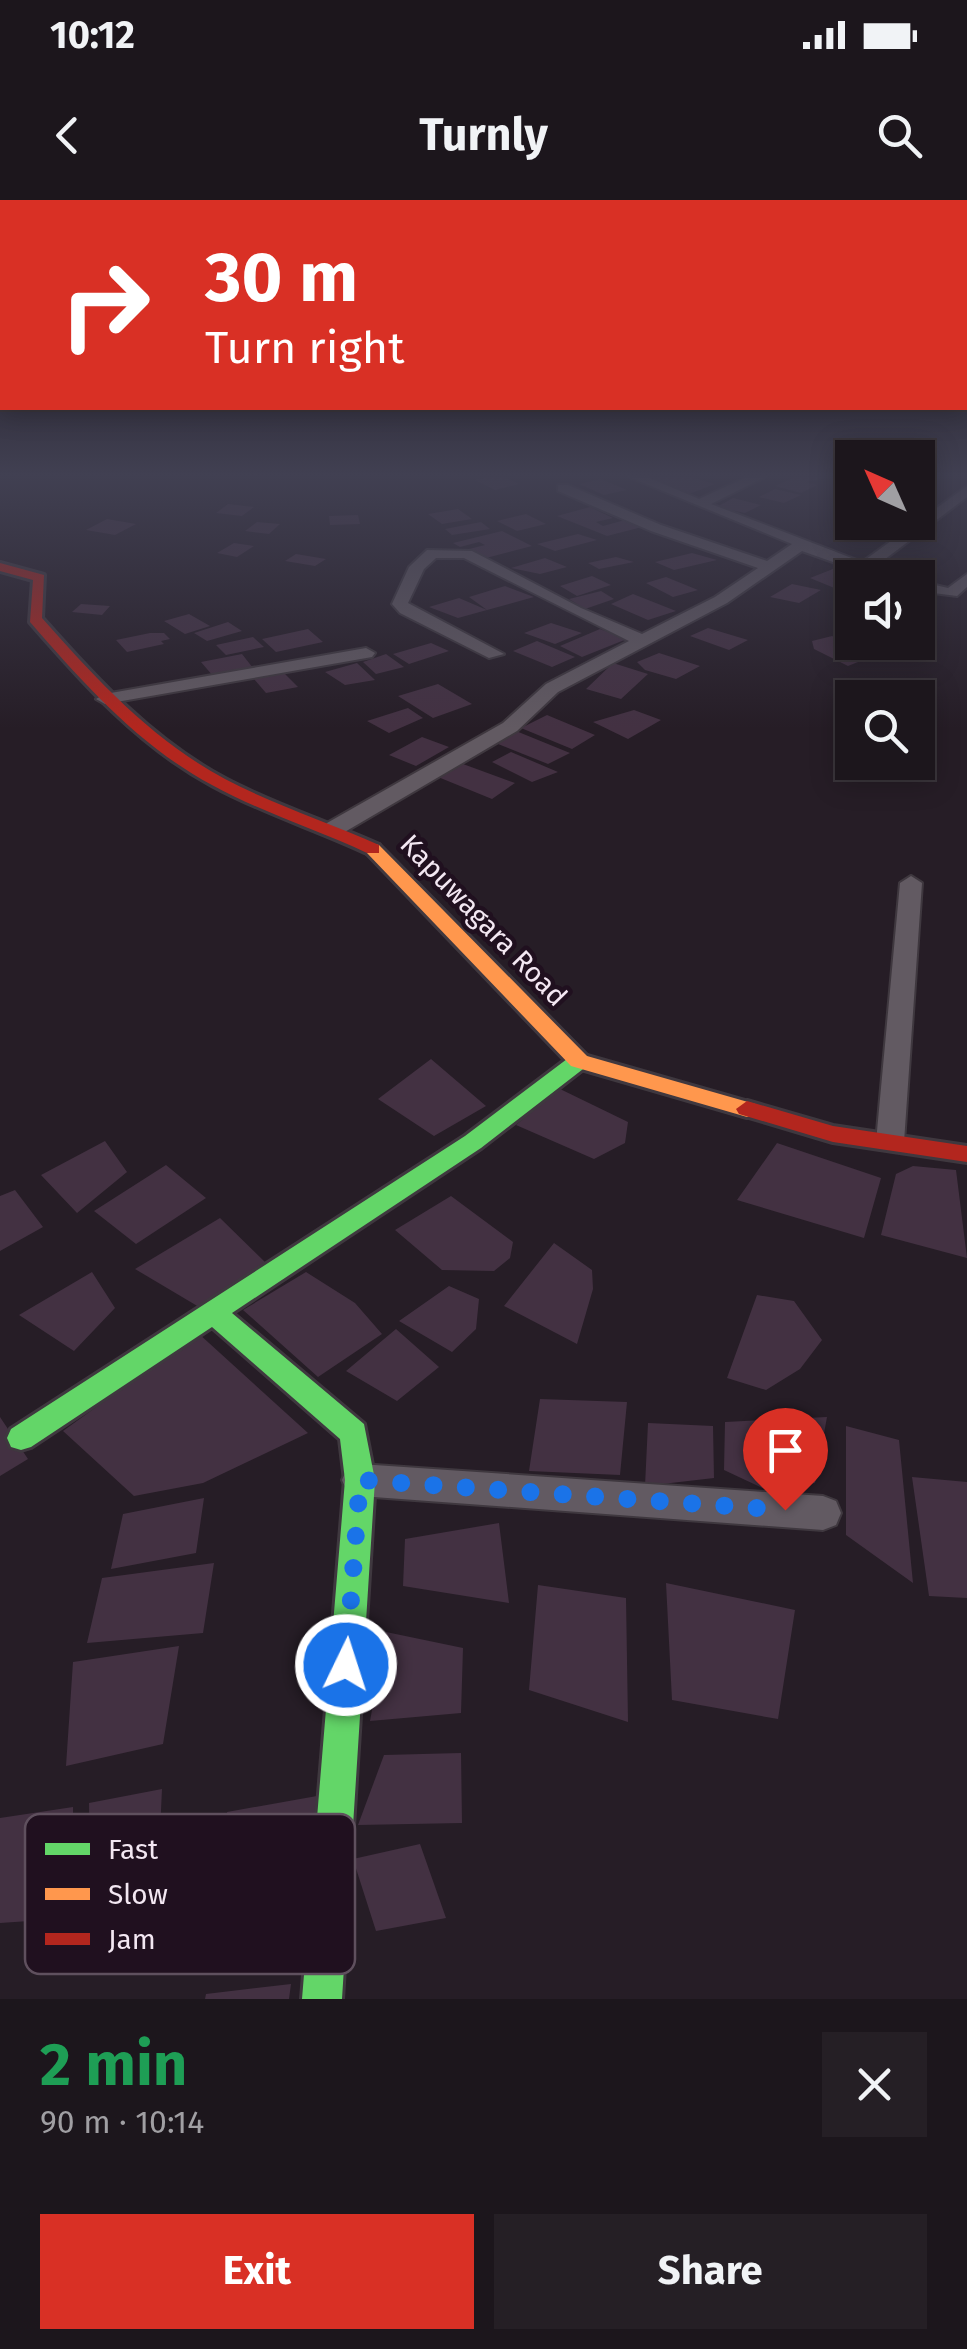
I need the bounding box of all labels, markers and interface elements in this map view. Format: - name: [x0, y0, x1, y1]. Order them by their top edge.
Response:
- text: 10:12: [50, 12, 135, 58]
- icon: back: [40, 108, 95, 163]
- text: Turnly: [419, 108, 548, 162]
- icon: search: [872, 108, 927, 163]
- text: 30 m: [205, 236, 358, 320]
- icon: right: [40, 240, 170, 370]
- text: Turn right: [205, 321, 404, 375]
- north arrow: [835, 440, 935, 540]
- map controls: [835, 440, 935, 780]
- button: sound: [835, 560, 935, 660]
- button: search: [835, 680, 935, 780]
- street label: Kapuwagara Road: [393, 828, 574, 1013]
- pin: [743, 1408, 828, 1511]
- icon: arrive: [758, 1423, 813, 1478]
- position arrow: [294, 1613, 398, 1717]
- legend: [25, 1814, 355, 1974]
- text: Fast: [108, 1833, 159, 1866]
- text: Slow: [108, 1878, 168, 1911]
- text: Jam: [108, 1923, 156, 1956]
- text: 2 min: [40, 2029, 187, 2101]
- button: close: [822, 2032, 927, 2137]
- text: 90 m · 10:14: [40, 2103, 204, 2141]
- button: Exit: [40, 2214, 474, 2329]
- button: Share: [494, 2214, 927, 2329]

